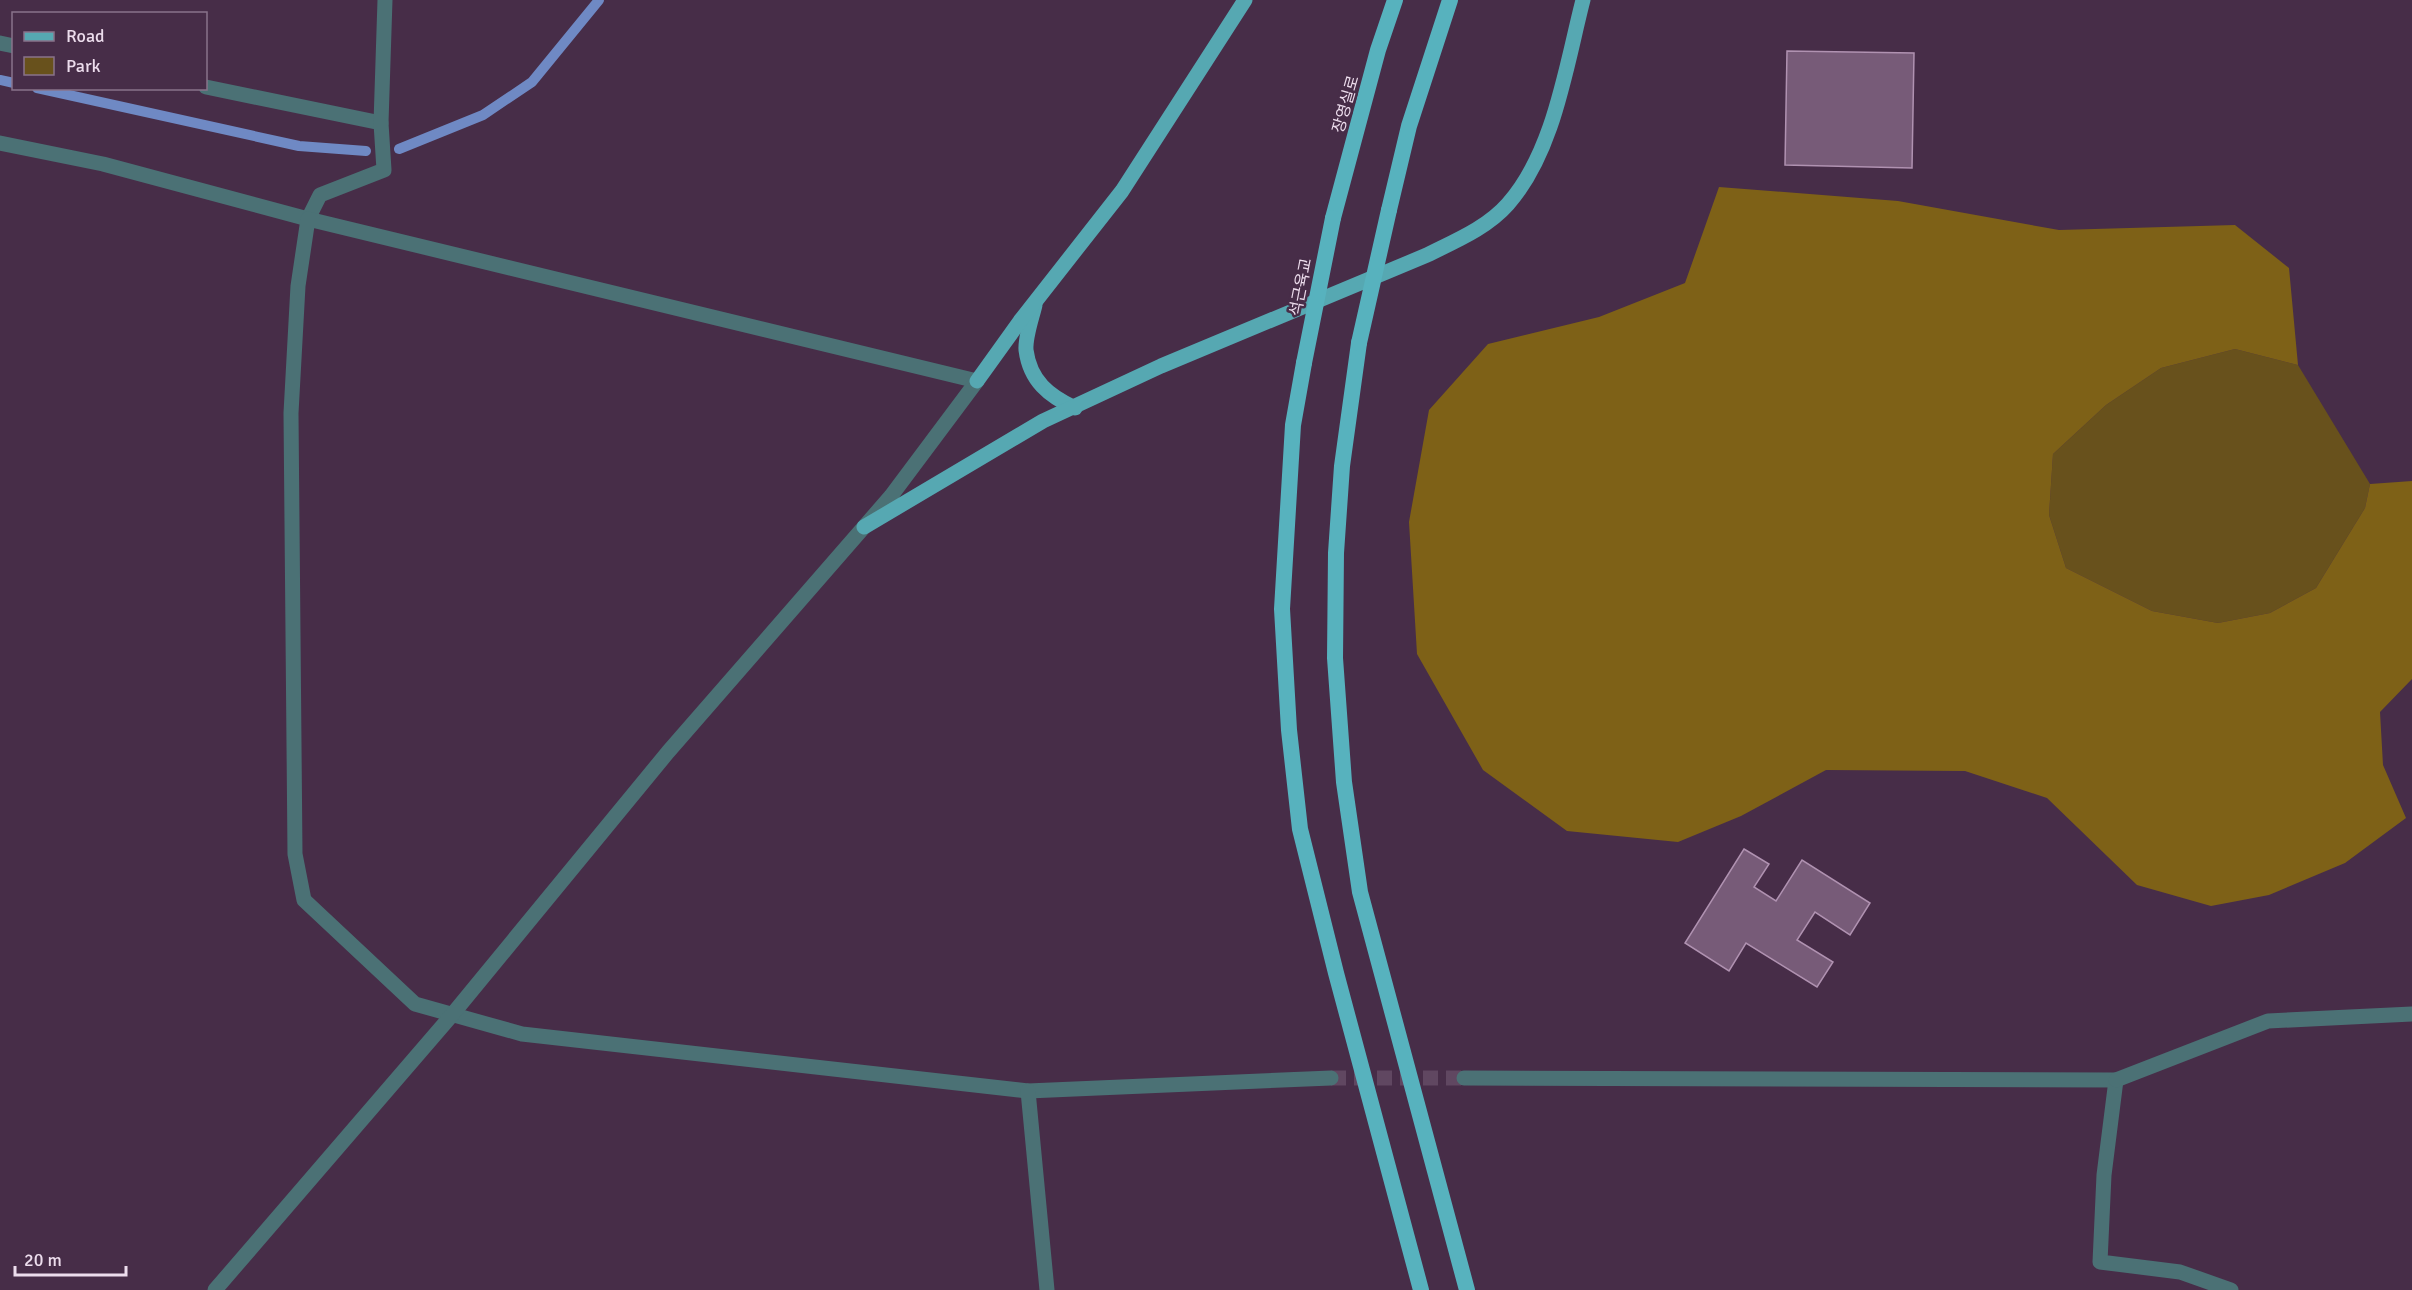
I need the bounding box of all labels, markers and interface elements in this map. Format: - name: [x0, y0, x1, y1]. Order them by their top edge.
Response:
- legend: [12, 12, 207, 90]
- text: Road: [66, 25, 105, 47]
- text: Park: [66, 55, 101, 77]
- street label: 장영실로: [1328, 73, 1364, 135]
- street label: 석근육교: [1286, 256, 1316, 318]
- scale bar: [15, 1239, 126, 1277]
- text: 20 m: [24, 1249, 62, 1271]

